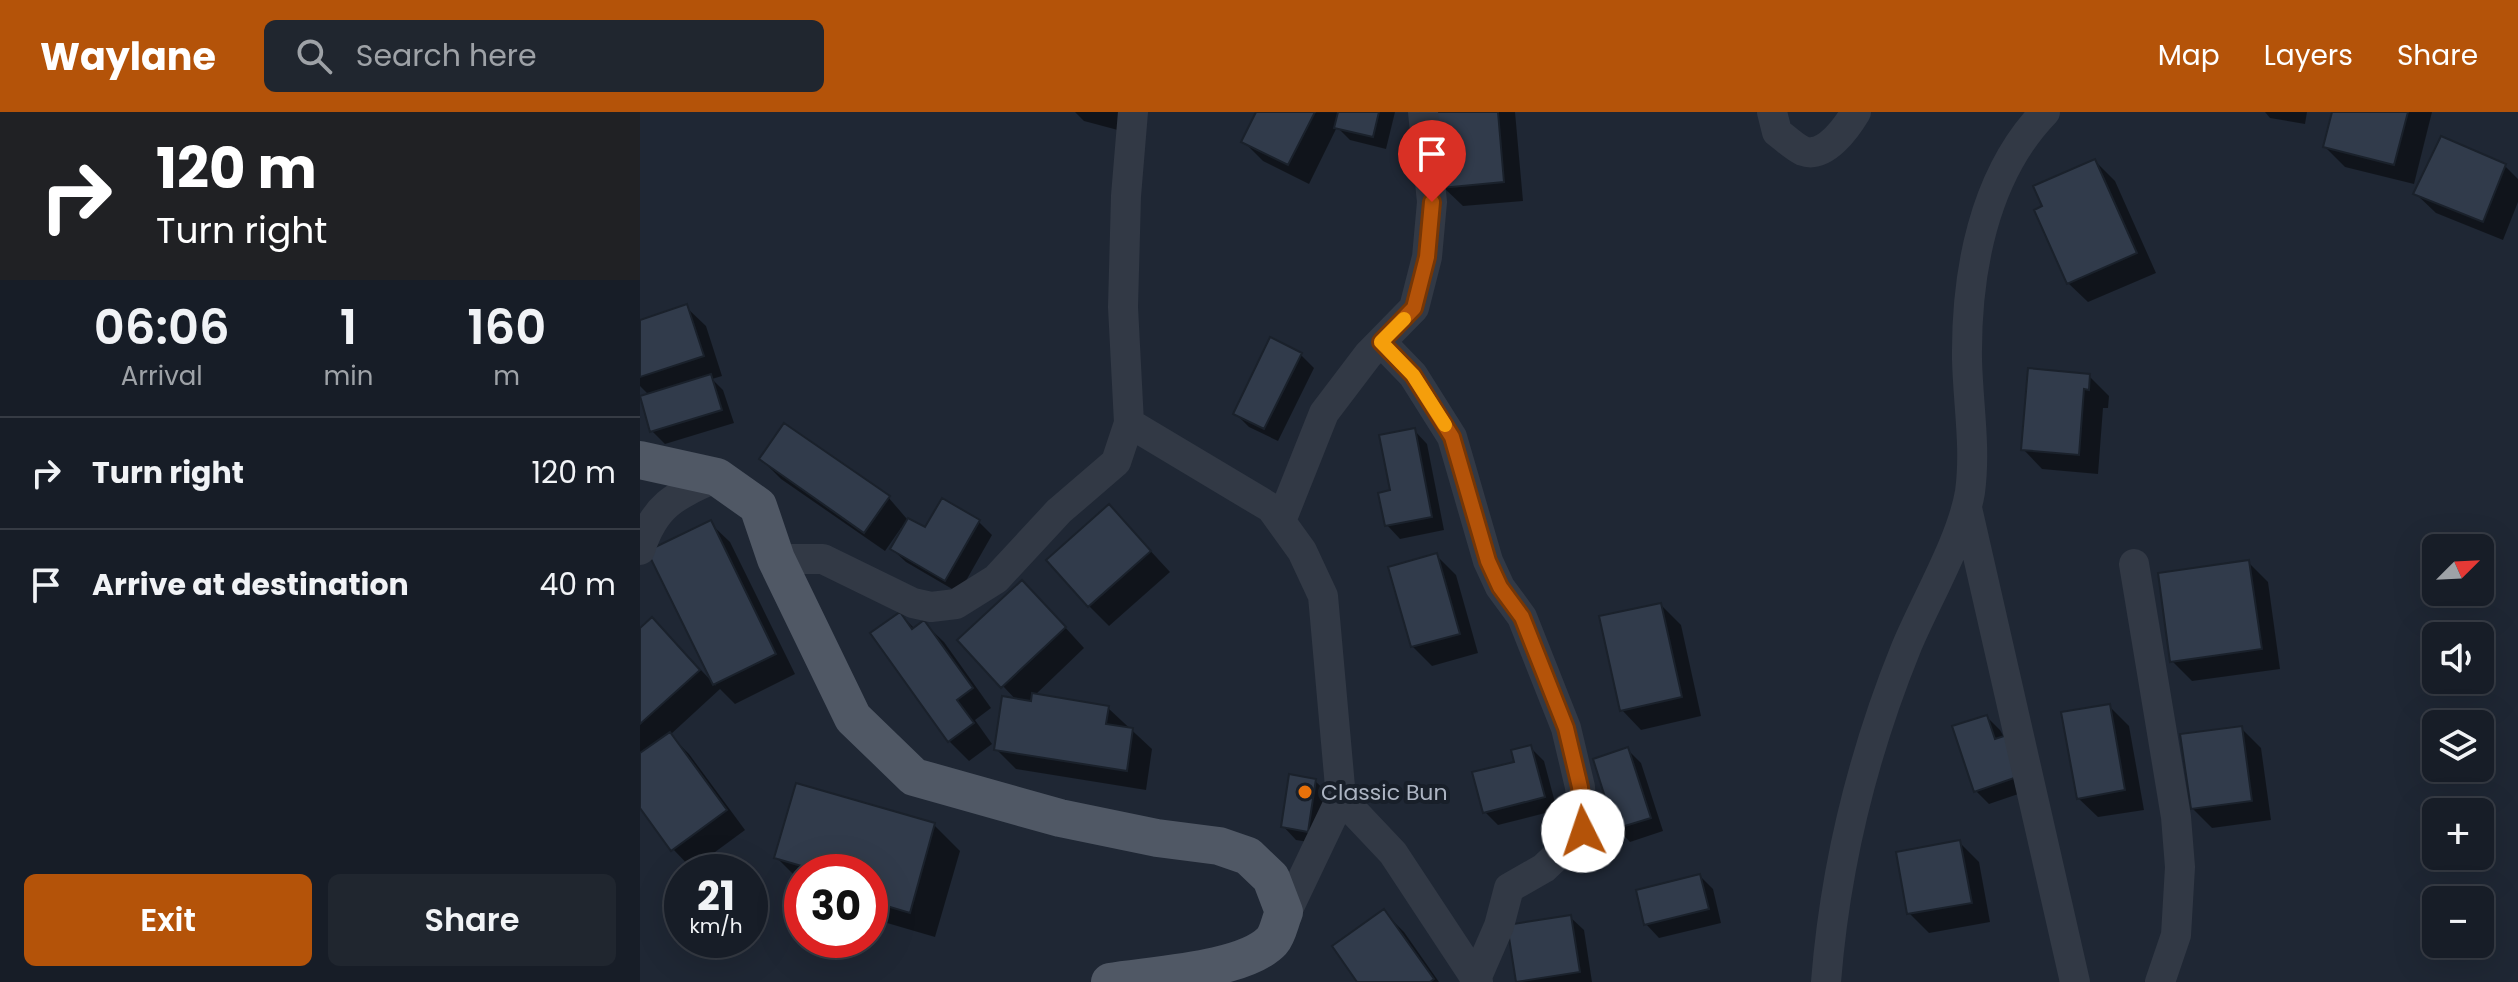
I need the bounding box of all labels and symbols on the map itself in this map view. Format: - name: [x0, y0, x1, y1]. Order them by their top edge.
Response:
- pin: [1398, 120, 1466, 202]
- north arrow: [2422, 534, 2494, 606]
- place label: Classic Bun: [1321, 777, 1448, 808]
- marker: Classic Bun: [1296, 783, 1314, 801]
- position arrow: [1541, 789, 1625, 873]
- speed limit sign: 30: [784, 854, 888, 958]

